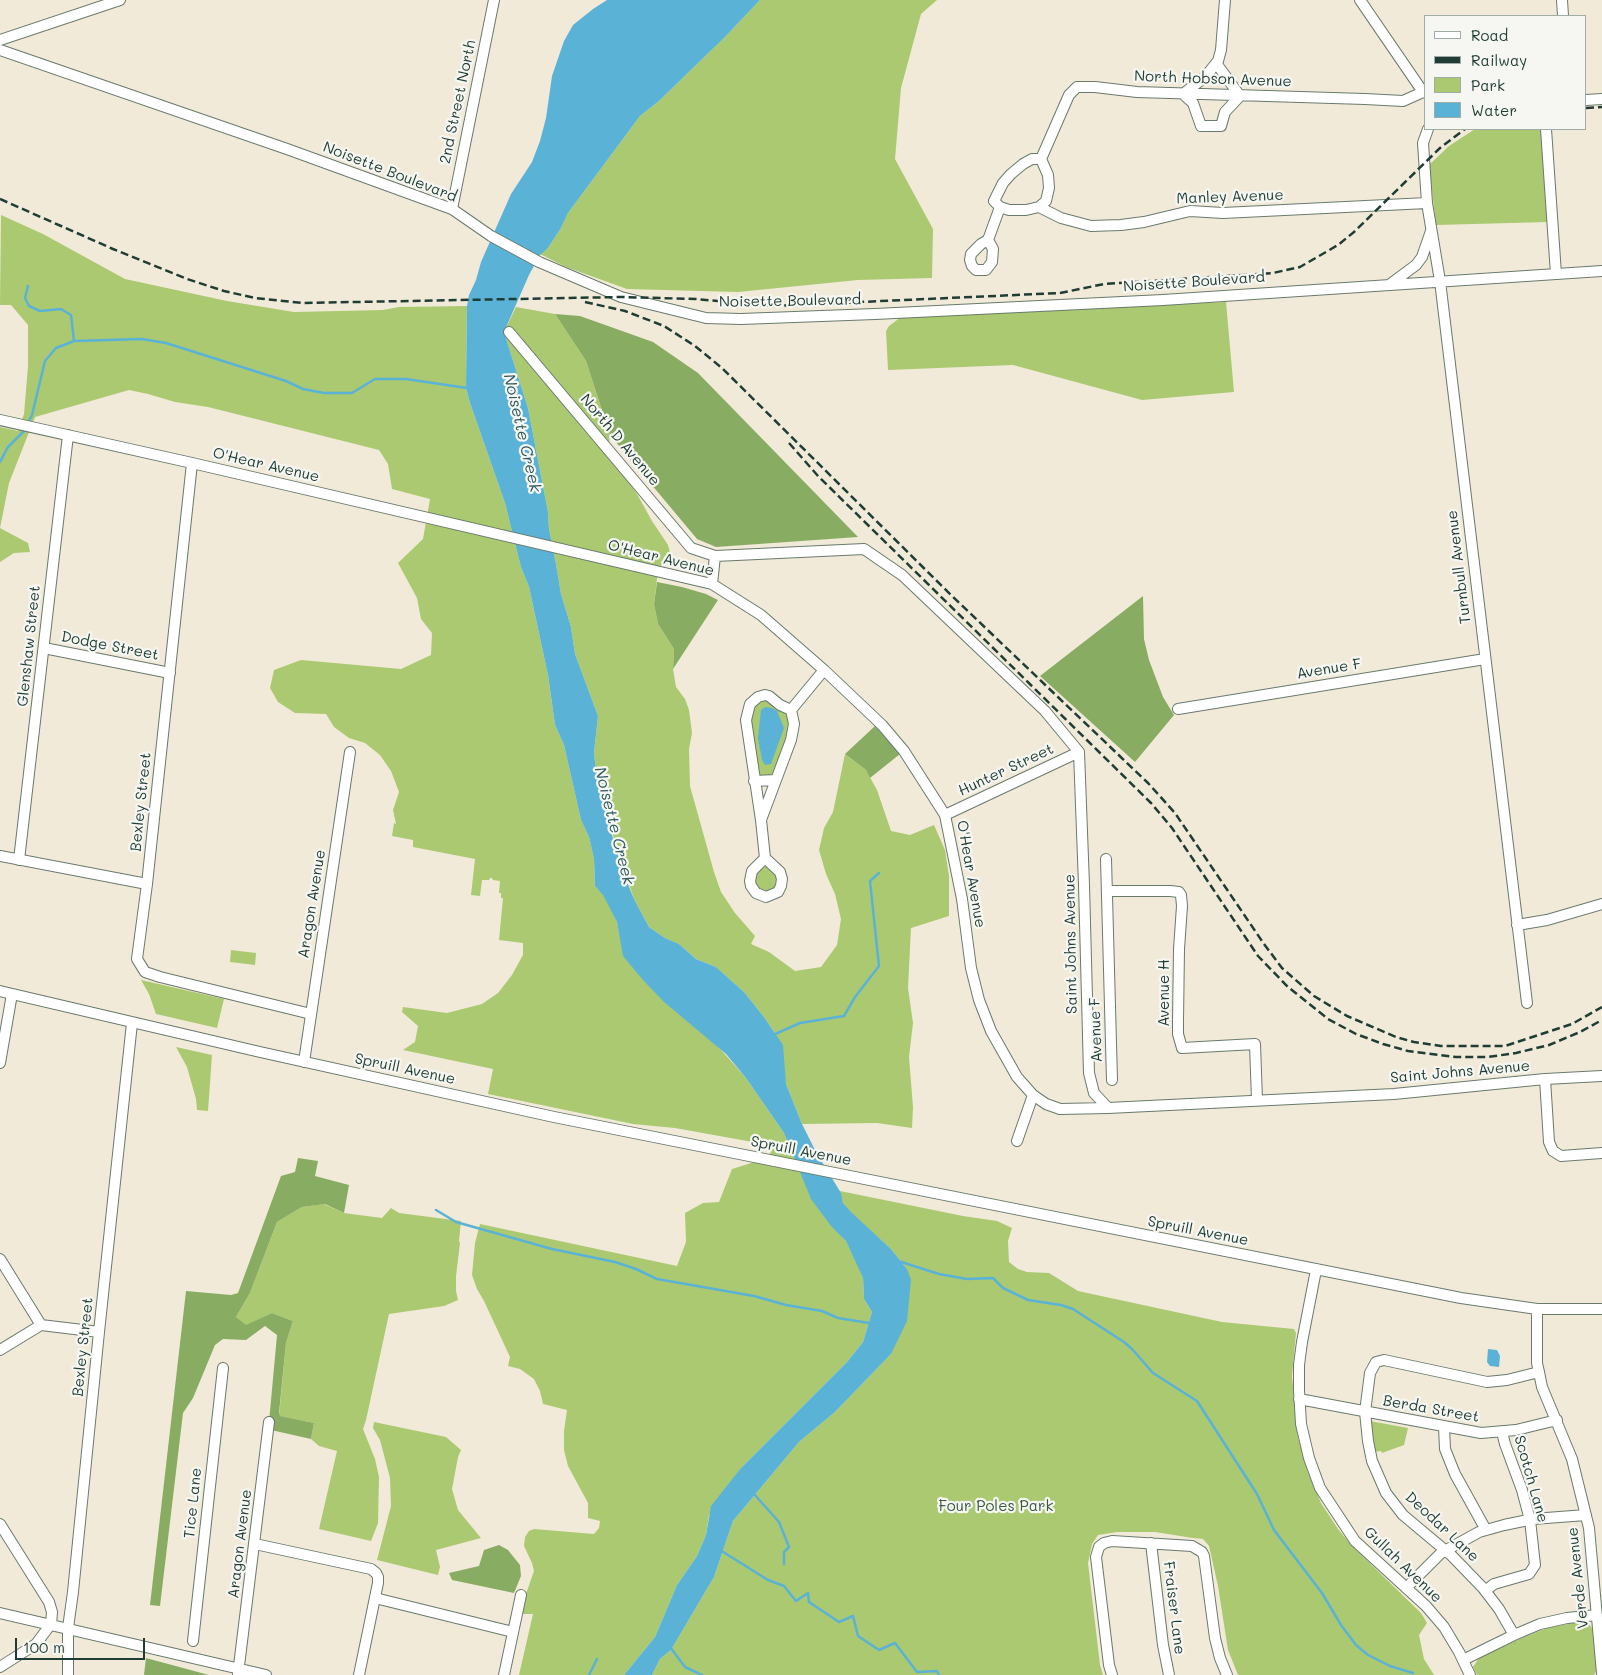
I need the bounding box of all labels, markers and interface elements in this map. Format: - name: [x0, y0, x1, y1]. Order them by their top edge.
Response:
- legend: [1424, 15, 1587, 130]
- text: Road: [1471, 25, 1508, 45]
- street label: 2nd Street North: [436, 38, 480, 166]
- text: Railway: [1471, 50, 1527, 70]
- street label: North Hobson Avenue: [1134, 67, 1292, 91]
- text: Park: [1471, 75, 1505, 95]
- text: Water: [1471, 100, 1517, 120]
- street label: Noisette Boulevard: [320, 138, 460, 206]
- street label: Manley Avenue: [1176, 186, 1284, 208]
- street label: Noisette Boulevard: [1122, 268, 1266, 296]
- street label: Noisette Boulevard: [719, 291, 861, 311]
- water label: Noisette Creek: [499, 372, 545, 494]
- street label: North D Avenue: [576, 390, 664, 490]
- street label: O'Hear Avenue: [211, 444, 321, 486]
- street label: Turnbull Avenue: [1443, 509, 1475, 625]
- street label: O'Hear Avenue: [606, 536, 716, 580]
- street label: Glenshaw Street: [14, 585, 44, 707]
- street label: Dodge Street: [60, 628, 160, 664]
- street label: Avenue F: [1295, 655, 1363, 683]
- street label: Hunter Street: [955, 740, 1057, 800]
- street label: Bexley Street: [127, 752, 155, 852]
- water label: Noisette Creek: [590, 765, 638, 887]
- street label: O'Hear Avenue: [953, 819, 989, 929]
- street label: Aragon Avenue: [295, 848, 329, 960]
- street label: Saint Johns Avenue: [1061, 874, 1081, 1014]
- street label: Avenue H: [1155, 959, 1173, 1027]
- street label: Avenue F: [1086, 997, 1106, 1063]
- street label: Spruill Avenue: [353, 1050, 457, 1088]
- street label: Saint Johns Avenue: [1389, 1057, 1531, 1087]
- street label: Spruill Avenue: [749, 1132, 853, 1170]
- street label: Spruill Avenue: [1146, 1212, 1250, 1250]
- street label: Bexley Street: [69, 1297, 97, 1397]
- street label: Berda Street: [1381, 1392, 1481, 1426]
- street label: Scotch Lane: [1510, 1433, 1552, 1525]
- street label: Tice Lane: [180, 1467, 206, 1539]
- street label: Aragon Avenue: [224, 1488, 256, 1600]
- street label: Deodar Lane: [1401, 1488, 1483, 1566]
- park label: Four Poles Park: [938, 1497, 1054, 1515]
- street label: Gullah Avenue: [1360, 1523, 1446, 1607]
- street label: Verde Avenue: [1564, 1526, 1592, 1630]
- street label: Fraiser Lane: [1159, 1560, 1189, 1656]
- scale bar: [18, 1628, 148, 1660]
- text: 100 m: [23, 1637, 65, 1657]

